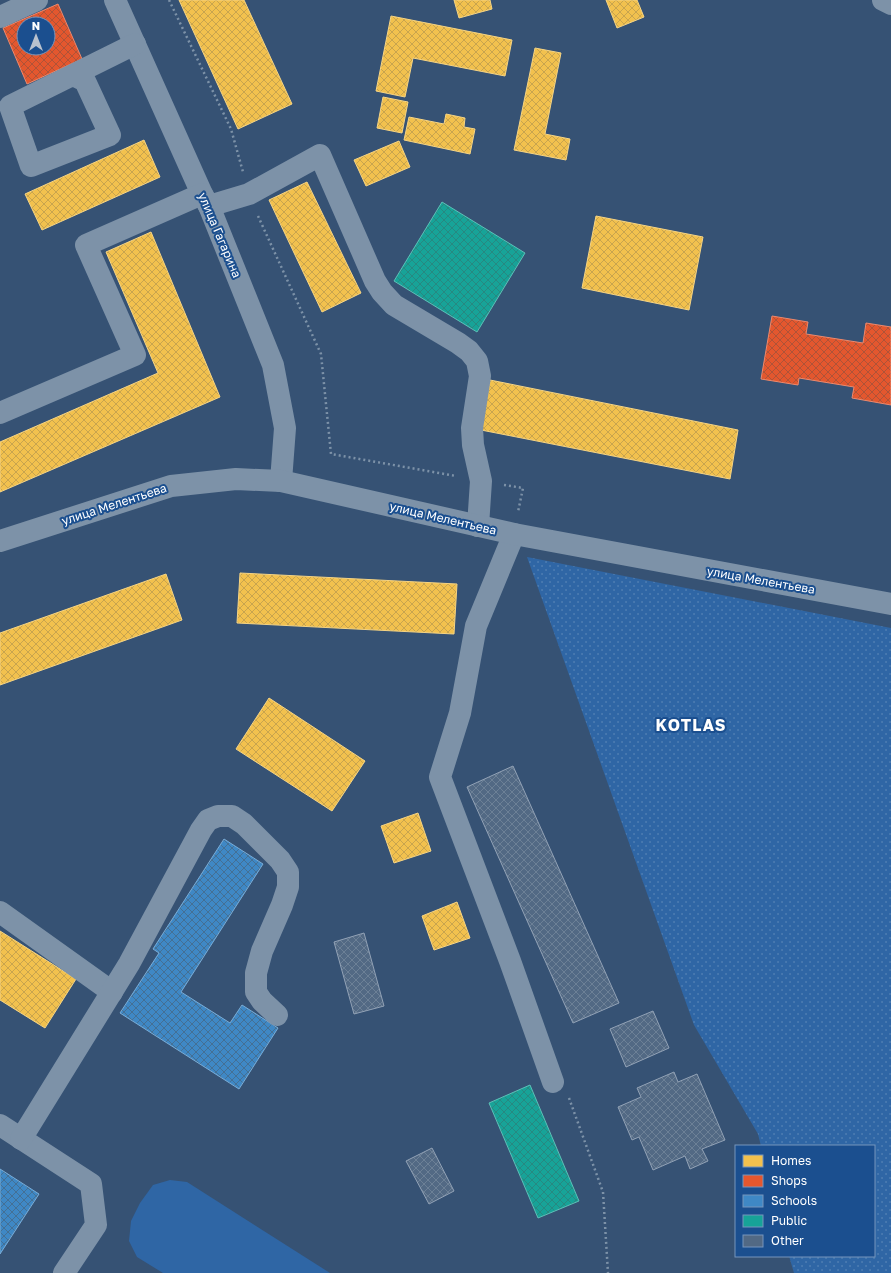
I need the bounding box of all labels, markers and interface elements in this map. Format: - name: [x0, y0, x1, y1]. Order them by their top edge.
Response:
- north arrow: [16, 16, 56, 56]
- text: N: [32, 19, 40, 32]
- street label: улица Гагарина: [195, 190, 245, 280]
- street label: улица Мелентьева: [60, 480, 168, 528]
- street label: улица Мелентьева: [388, 498, 498, 538]
- street label: улица Мелентьева: [706, 563, 816, 597]
- district label: KOTLAS: [655, 715, 727, 735]
- legend: [735, 1145, 875, 1257]
- text: Homes: [771, 1153, 811, 1168]
- text: Shops: [771, 1173, 807, 1188]
- text: Schools: [771, 1193, 817, 1208]
- text: Public: [771, 1213, 808, 1228]
- text: Other: [771, 1233, 804, 1248]

